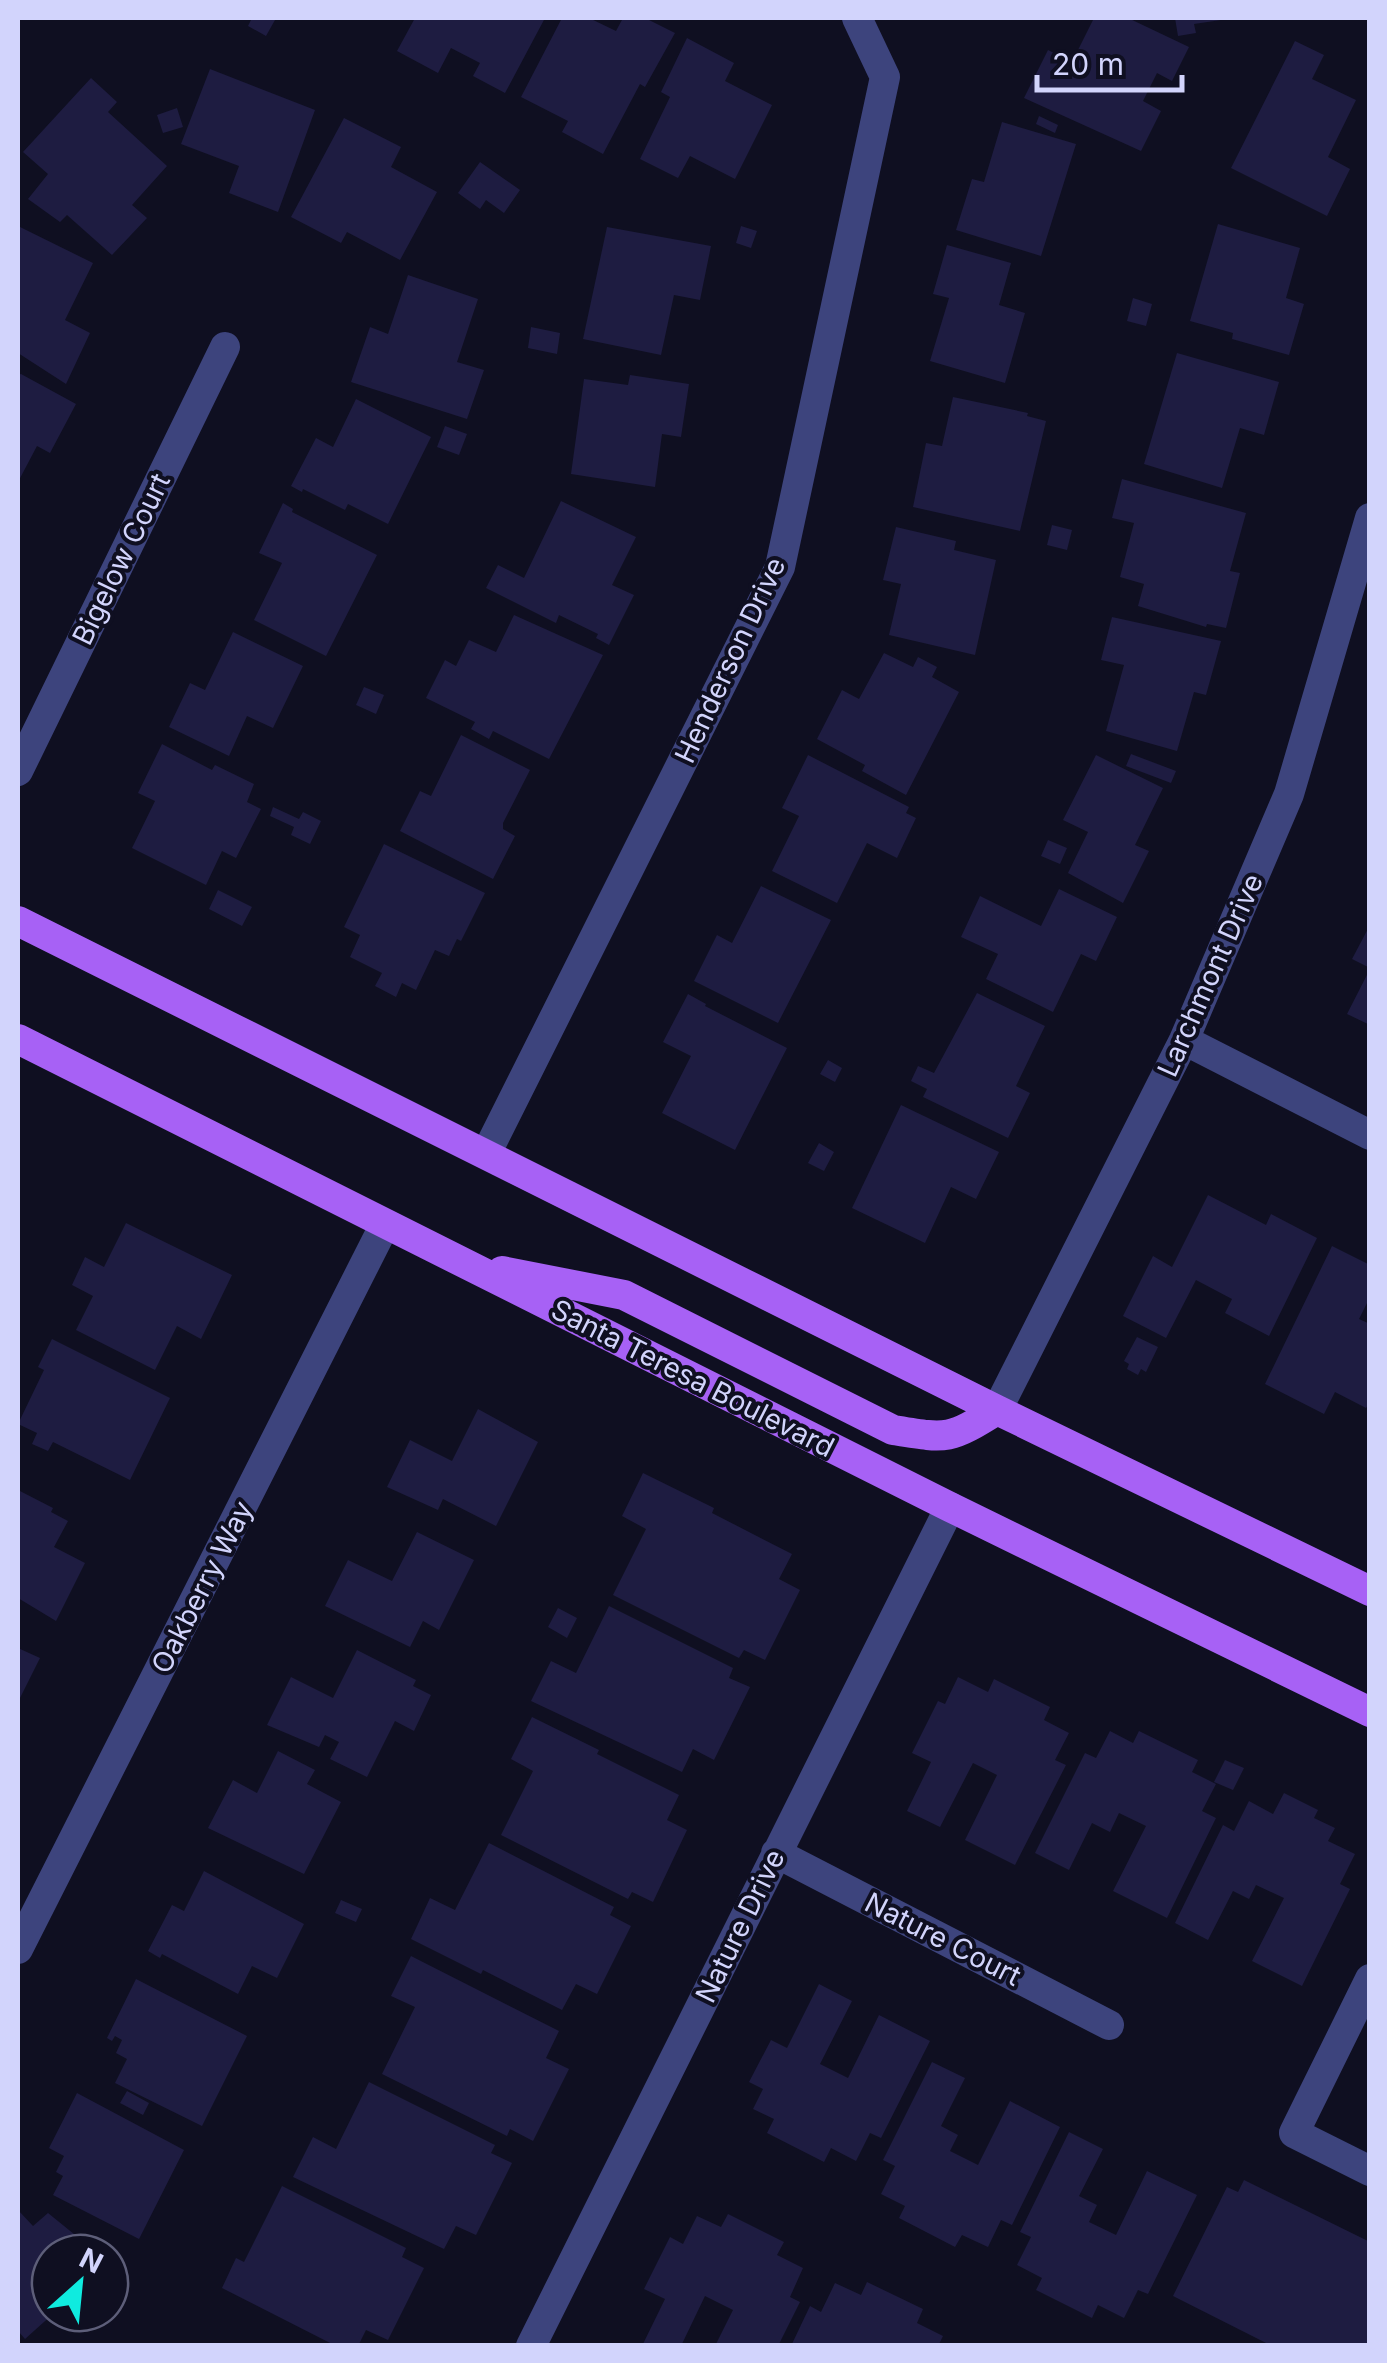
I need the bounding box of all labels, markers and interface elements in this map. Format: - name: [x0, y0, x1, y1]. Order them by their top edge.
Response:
- scale bar: [1037, 30, 1182, 92]
- text: 20 m: [1052, 46, 1124, 82]
- street label: Bigelow Court: [65, 468, 177, 650]
- street label: Henderson Drive: [667, 552, 793, 768]
- street label: Larchmont Drive: [1150, 868, 1270, 1082]
- street label: Santa Teresa Boulevard: [546, 1292, 840, 1464]
- street label: Oakberry Way: [144, 1495, 260, 1679]
- street label: Nature Drive: [688, 1844, 792, 2008]
- street label: Nature Court: [859, 1885, 1027, 1993]
- north arrow: [30, 2233, 130, 2333]
- text: N: [74, 2241, 109, 2281]

